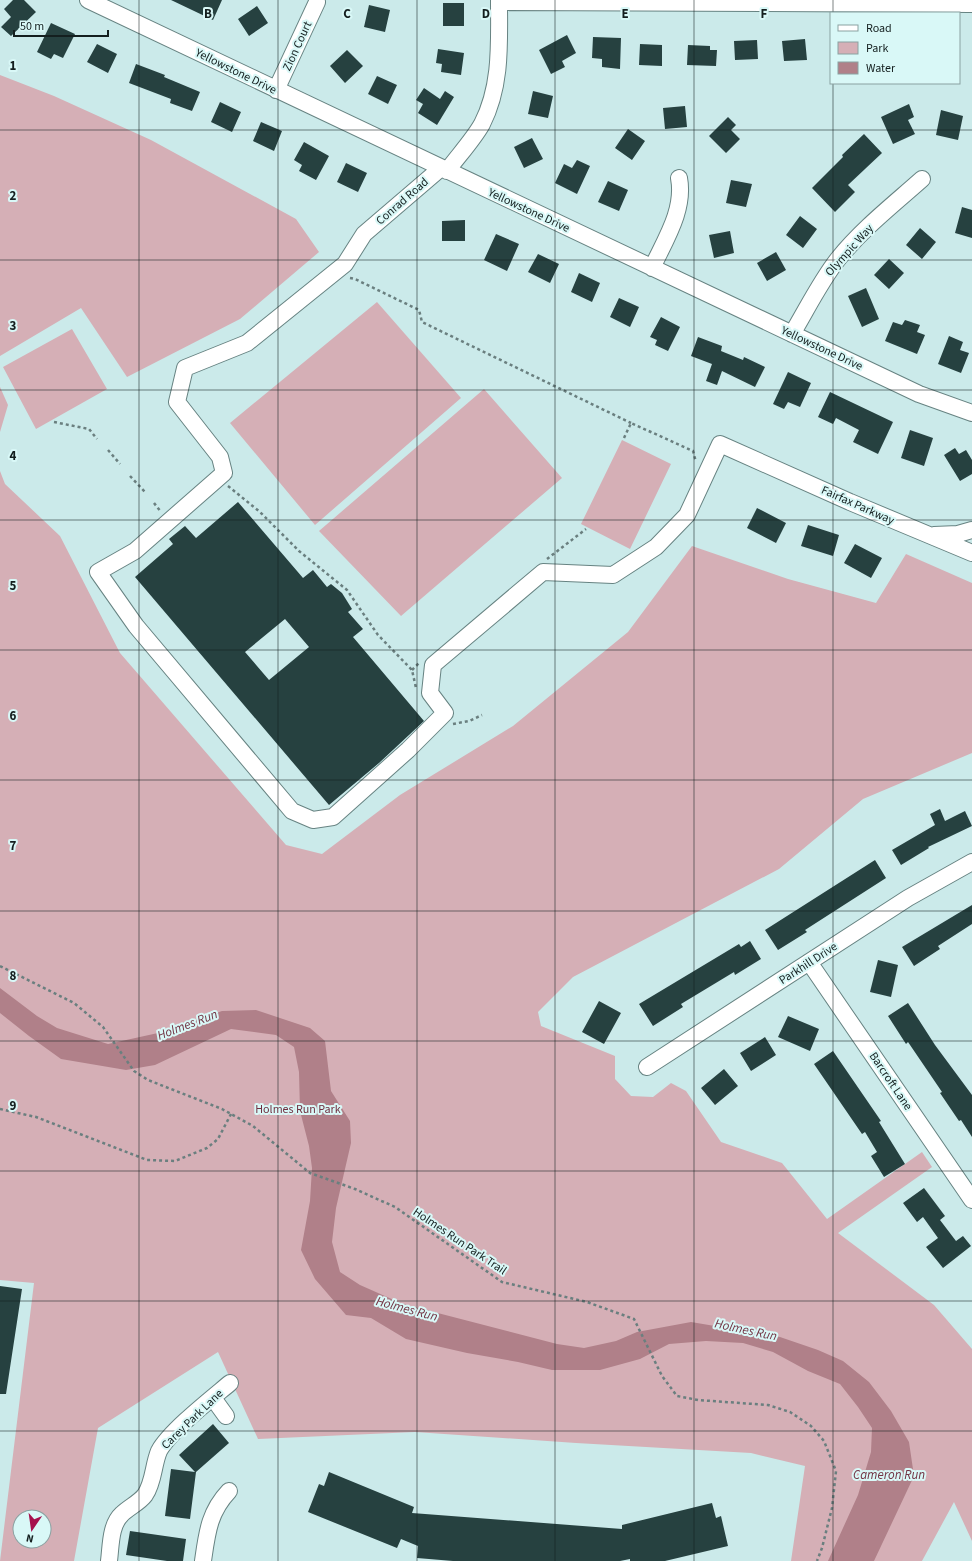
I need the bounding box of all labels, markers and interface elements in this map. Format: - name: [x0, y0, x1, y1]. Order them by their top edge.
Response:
- text: B: [204, 5, 212, 23]
- text: C: [343, 5, 351, 23]
- text: D: [482, 5, 490, 23]
- text: E: [621, 5, 629, 23]
- text: F: [761, 5, 768, 23]
- scale bar: [14, 12, 108, 38]
- legend: [830, 12, 960, 84]
- text: 50 m: [20, 18, 44, 35]
- street label: Zion Court: [279, 19, 316, 74]
- text: Road: [866, 20, 892, 37]
- text: Park: [866, 40, 888, 57]
- street label: Yellowstone Drive: [191, 44, 279, 99]
- text: 1: [10, 57, 17, 75]
- text: Water: [866, 60, 896, 77]
- street label: Conrad Road: [372, 174, 432, 229]
- street label: Yellowstone Drive: [484, 184, 573, 237]
- text: 2: [10, 187, 17, 205]
- street label: Olympic Way: [821, 220, 878, 280]
- text: 3: [10, 317, 17, 335]
- street label: Yellowstone Drive: [777, 322, 866, 375]
- text: 4: [10, 447, 17, 465]
- street label: Fairfax Parkway: [819, 482, 897, 529]
- text: 5: [10, 577, 17, 595]
- text: 6: [10, 707, 17, 725]
- text: 7: [10, 837, 17, 855]
- street label: Parkhill Drive: [776, 938, 841, 989]
- text: 8: [10, 967, 17, 985]
- water label: Holmes Run: [155, 1005, 220, 1045]
- street label: Barcroft Lane: [865, 1049, 916, 1114]
- text: 9: [10, 1097, 17, 1115]
- park label: Holmes Run Park: [255, 1101, 341, 1118]
- street label: Holmes Run Park Trail: [409, 1204, 510, 1279]
- water label: Holmes Run: [374, 1292, 440, 1326]
- water label: Holmes Run: [713, 1315, 779, 1345]
- street label: Carey Park Lane: [158, 1385, 227, 1453]
- water label: Cameron Run: [853, 1466, 925, 1484]
- north arrow: [12, 1509, 52, 1549]
- text: N: [25, 1530, 35, 1546]

